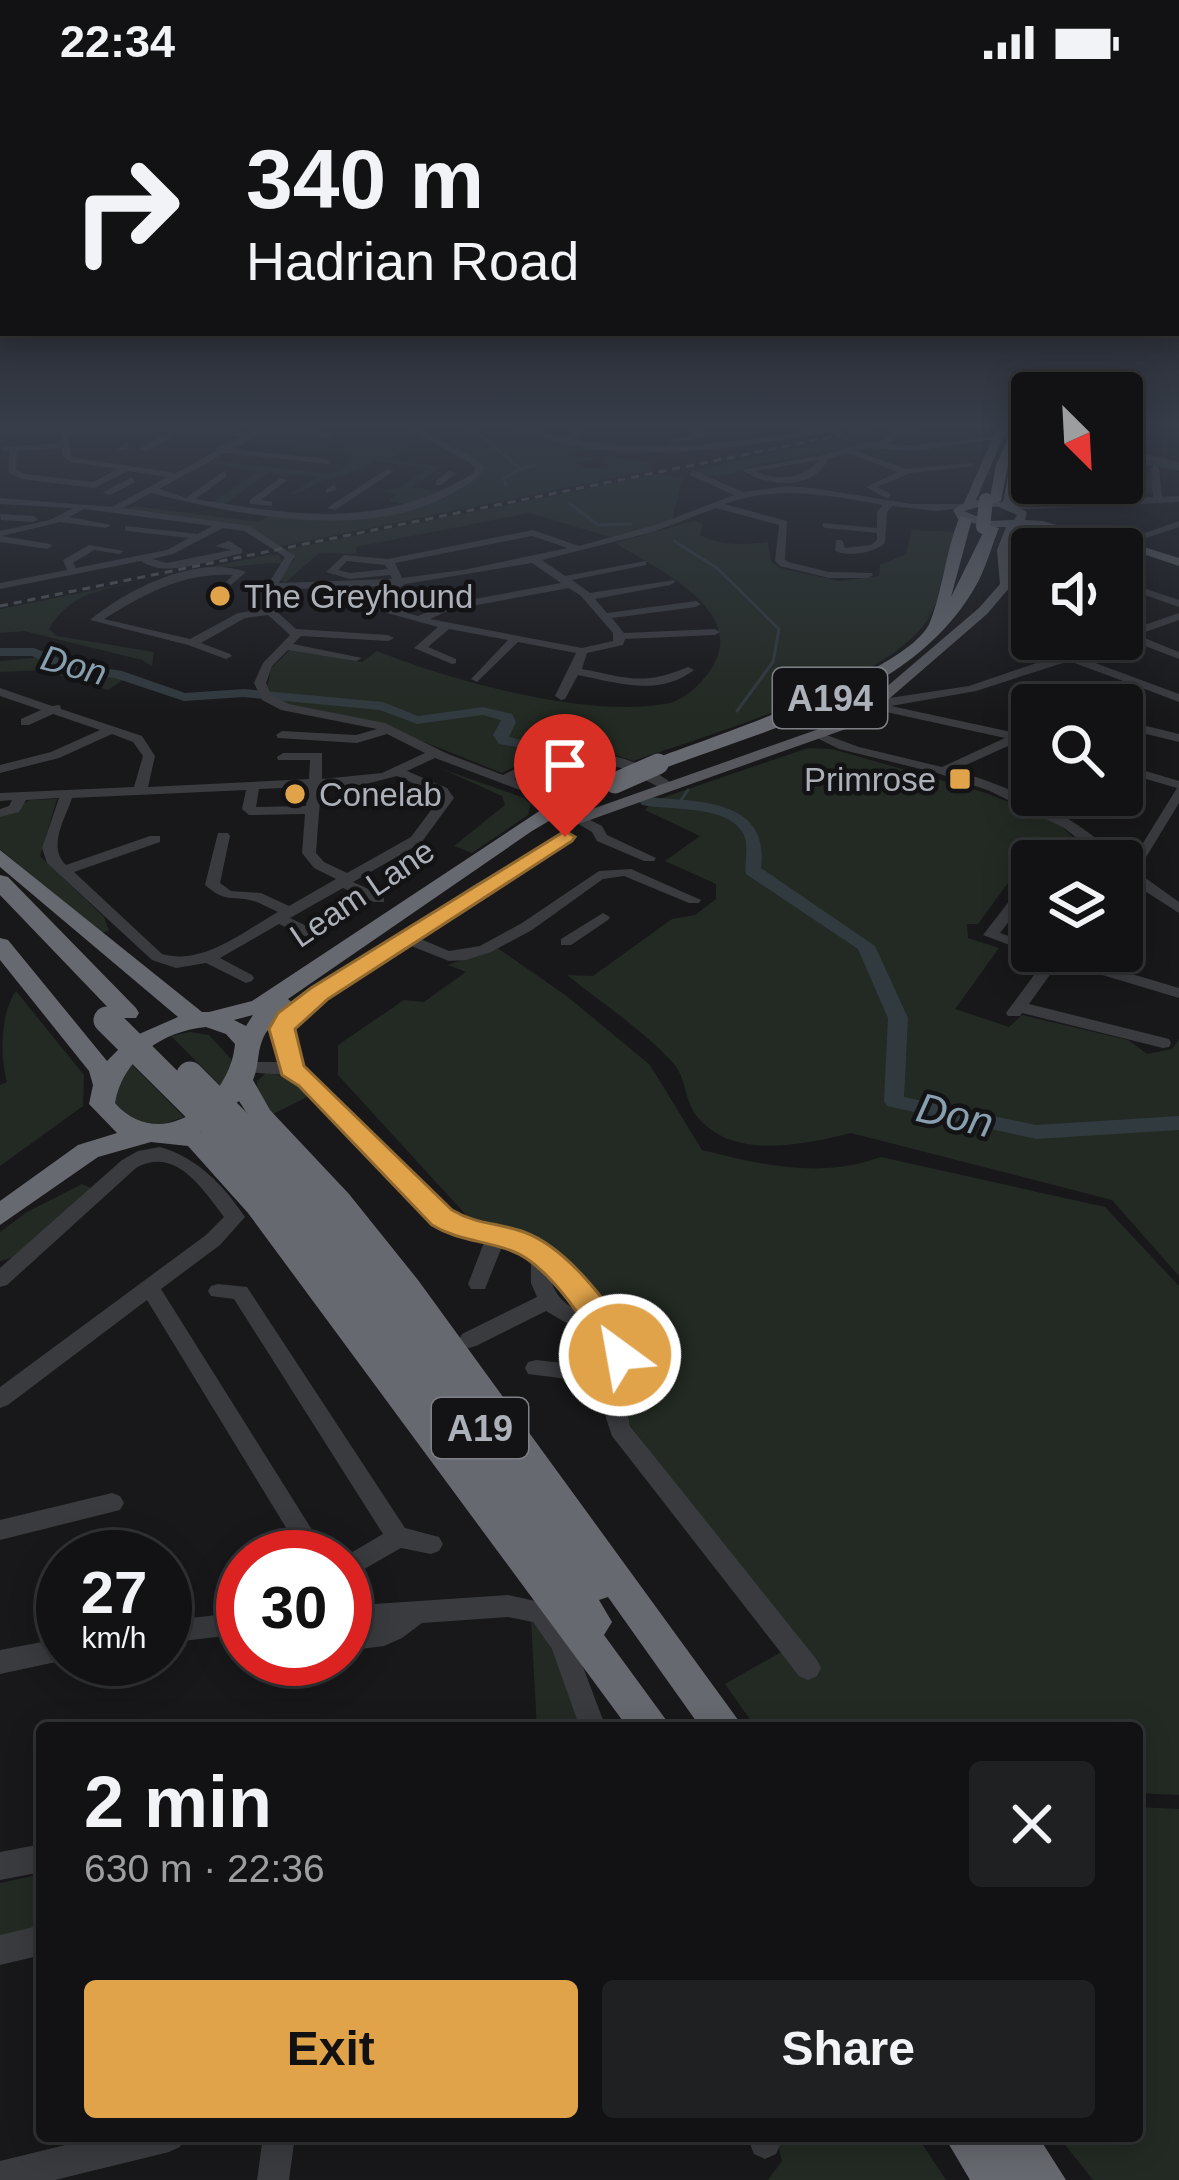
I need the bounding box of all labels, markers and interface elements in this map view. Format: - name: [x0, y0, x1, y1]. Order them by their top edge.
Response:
- text: 22:34: [60, 16, 175, 67]
- icon: right: [48, 132, 204, 288]
- text: 340 m: [246, 132, 484, 226]
- text: Hadrian Road: [246, 231, 579, 291]
- north arrow: [1011, 372, 1143, 504]
- map controls: [1011, 372, 1143, 972]
- button: sound: [1011, 528, 1143, 660]
- place label: The Greyhound: [244, 578, 473, 615]
- marker: The Greyhound: [207, 583, 233, 609]
- water label: Don: [37, 637, 111, 693]
- road number: A194: [773, 668, 887, 728]
- button: search: [1011, 684, 1143, 816]
- pin: [514, 714, 616, 837]
- icon: arrive: [532, 732, 598, 798]
- place label: Primrose: [804, 761, 936, 798]
- marker: Primrose: [947, 766, 973, 792]
- place label: Conelab: [319, 776, 442, 813]
- marker: Conelab: [282, 781, 308, 807]
- street label: Leam Lane: [283, 831, 441, 955]
- button: layers: [1011, 840, 1143, 972]
- water label: Don: [912, 1083, 998, 1147]
- position arrow: [557, 1292, 683, 1418]
- road number: A19: [432, 1398, 528, 1458]
- speed limit sign: 30: [216, 1530, 372, 1686]
- text: 27: [81, 1559, 147, 1626]
- text: km/h: [81, 1621, 147, 1654]
- button: close: [969, 1761, 1095, 1887]
- text: 2 min: [84, 1762, 272, 1842]
- text: 630 m · 22:36: [84, 1847, 325, 1890]
- button: Exit: [84, 1980, 578, 2118]
- button: Share: [602, 1980, 1095, 2118]

